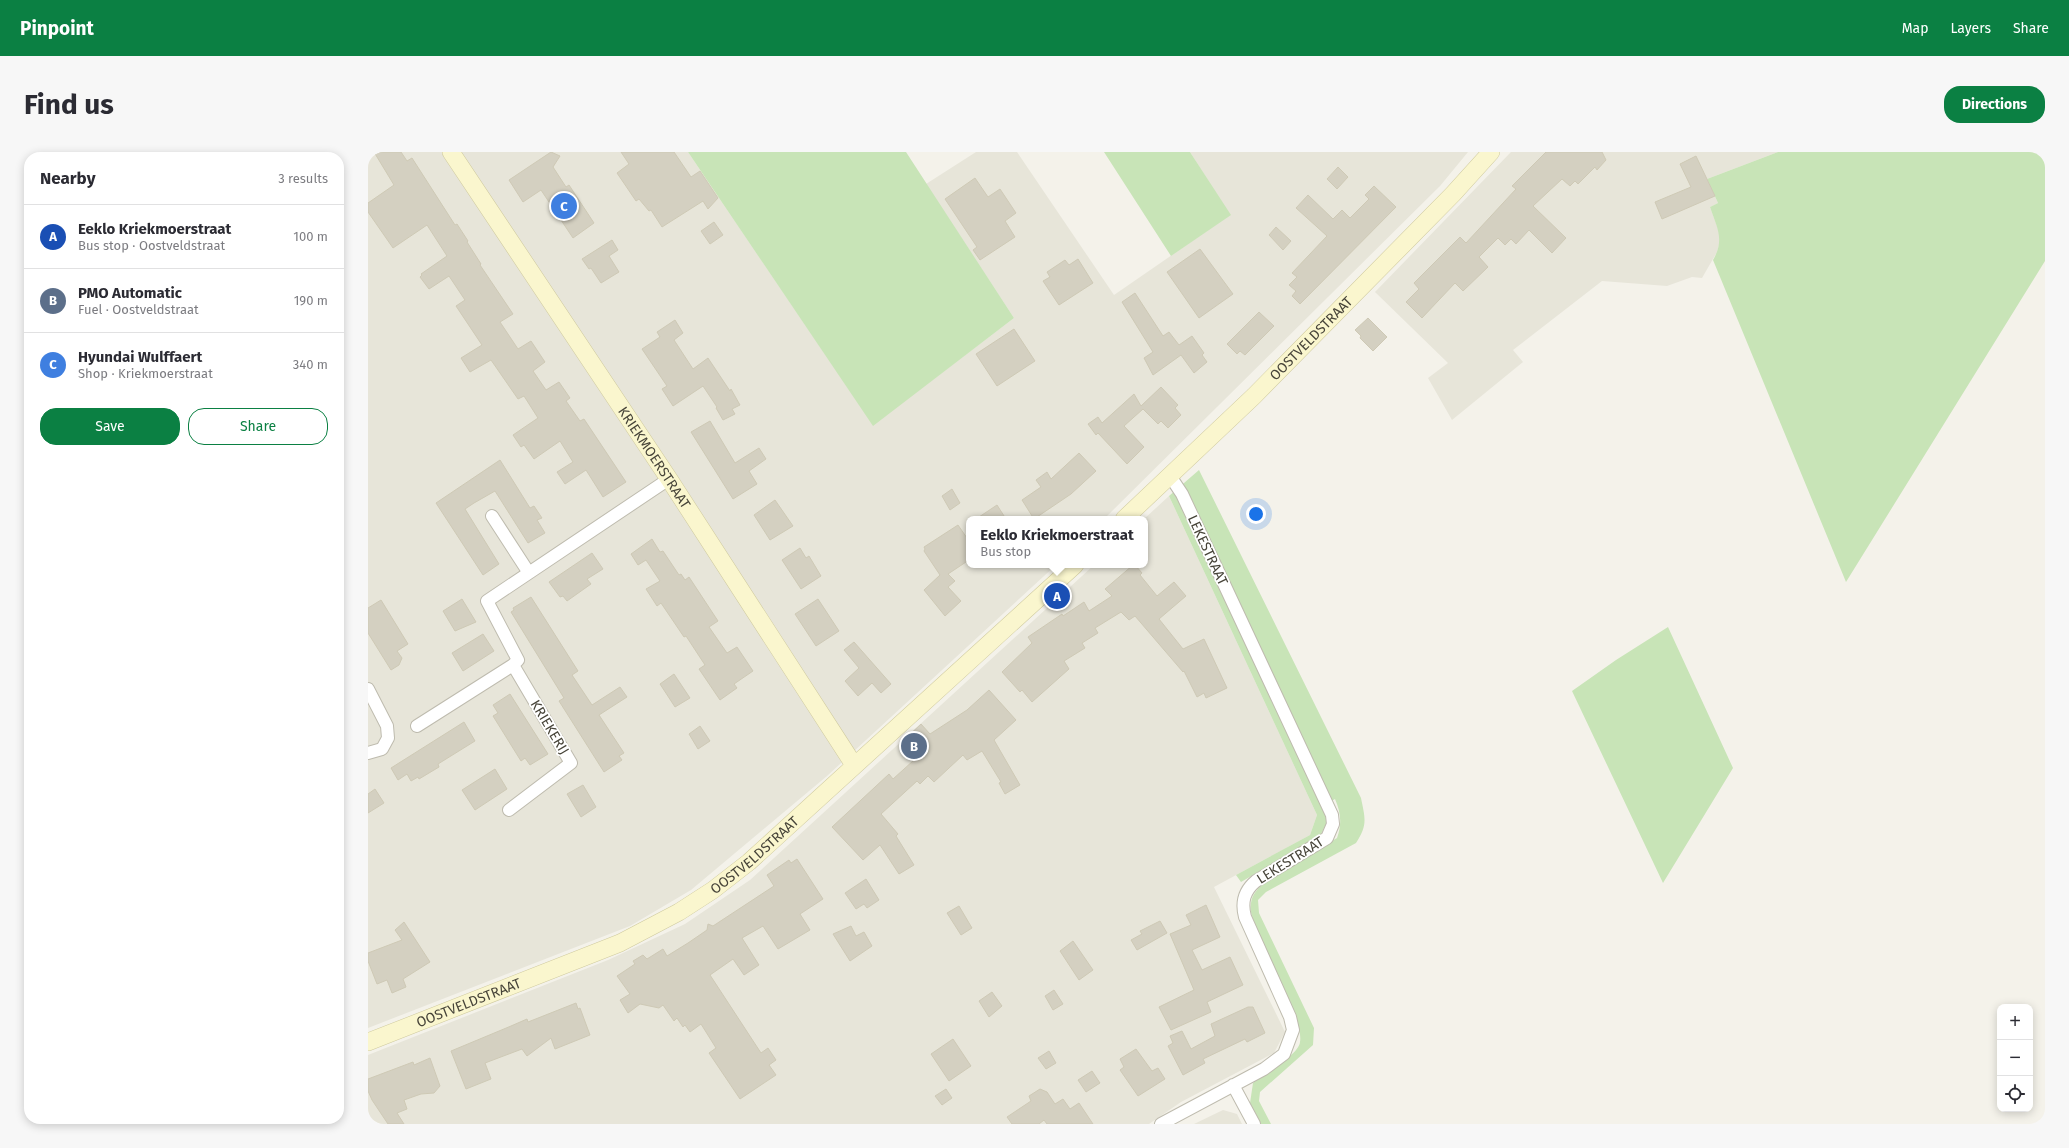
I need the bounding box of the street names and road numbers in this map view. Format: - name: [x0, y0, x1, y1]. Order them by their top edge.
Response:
- street label: OOSTVELDSTRAAT: [1266, 293, 1357, 384]
- street label: KRIEKMOERSTRAAT: [614, 404, 694, 512]
- street label: LEKESTRAAT: [1184, 512, 1232, 589]
- street label: KRIEKERIJ: [527, 697, 573, 758]
- street label: OOSTVELDSTRAAT: [707, 812, 803, 898]
- street label: LEKESTRAAT: [1254, 833, 1328, 888]
- street label: OOSTVELDSTRAAT: [414, 975, 524, 1031]

